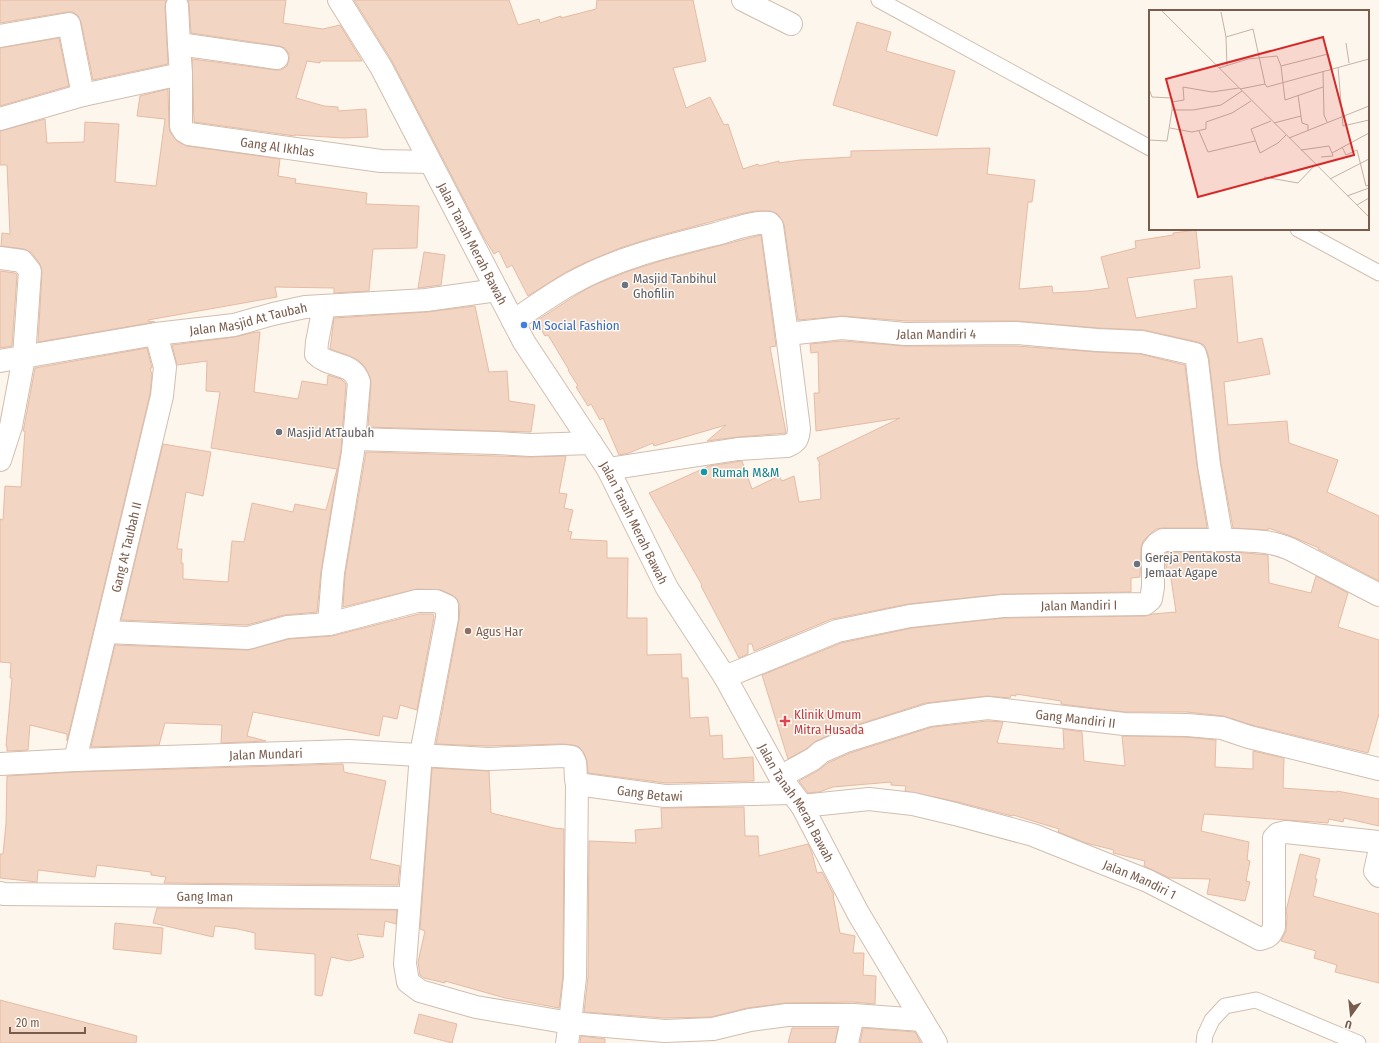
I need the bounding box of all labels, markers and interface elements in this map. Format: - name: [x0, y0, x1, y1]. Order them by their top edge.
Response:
- inset map: [1149, 10, 1369, 230]
- street label: Gang Al Ikhlas: [239, 134, 316, 160]
- street label: Jalan Tanah Merah Bawah: [434, 180, 510, 307]
- place label: Masjid Tanbihul Ghofilin: [633, 271, 717, 301]
- marker: Masjid Tanbihul Ghofilin: [620, 280, 630, 290]
- street label: Jalan Masjid At Taubah: [189, 300, 309, 338]
- place label: M Social Fashion: [532, 318, 620, 333]
- marker: M Social Fashion: [519, 320, 529, 330]
- street label: Jalan Mandiri 4: [896, 326, 976, 342]
- place label: Masjid AtTaubah: [287, 425, 374, 440]
- marker: Masjid AtTaubah: [274, 427, 284, 437]
- street label: Jalan Tanah Merah Bawah: [597, 458, 671, 587]
- place label: Rumah M&M: [712, 465, 779, 480]
- marker: Rumah M&M: [699, 467, 709, 477]
- street label: Gang At Taubah II: [108, 500, 144, 594]
- place label: Gereja Pentakosta Jemaat Agape: [1145, 550, 1241, 580]
- marker: Gereja Pentakosta Jemaat Agape: [1132, 559, 1142, 569]
- street label: Jalan Mandiri I: [1041, 597, 1117, 613]
- place label: Agus Har: [476, 624, 523, 639]
- marker: Agus Har: [463, 626, 473, 636]
- place label: Klinik Umum Mitra Husada: [794, 707, 864, 737]
- street label: Gang Mandiri II: [1035, 707, 1116, 731]
- marker: Klinik Umum Mitra Husada: [779, 715, 791, 727]
- street label: Jalan Tanah Merah Bawah: [755, 741, 837, 865]
- street label: Jalan Mundari: [229, 746, 303, 763]
- street label: Gang Betawi: [616, 783, 683, 804]
- street label: Jalan Mandiri 1: [1101, 857, 1178, 902]
- street label: Gang Iman: [177, 889, 233, 904]
- north arrow: [1331, 995, 1371, 1035]
- scale bar: [10, 1009, 85, 1035]
- text: 20 m: [16, 1016, 40, 1030]
- text: U: [1344, 1017, 1353, 1031]

